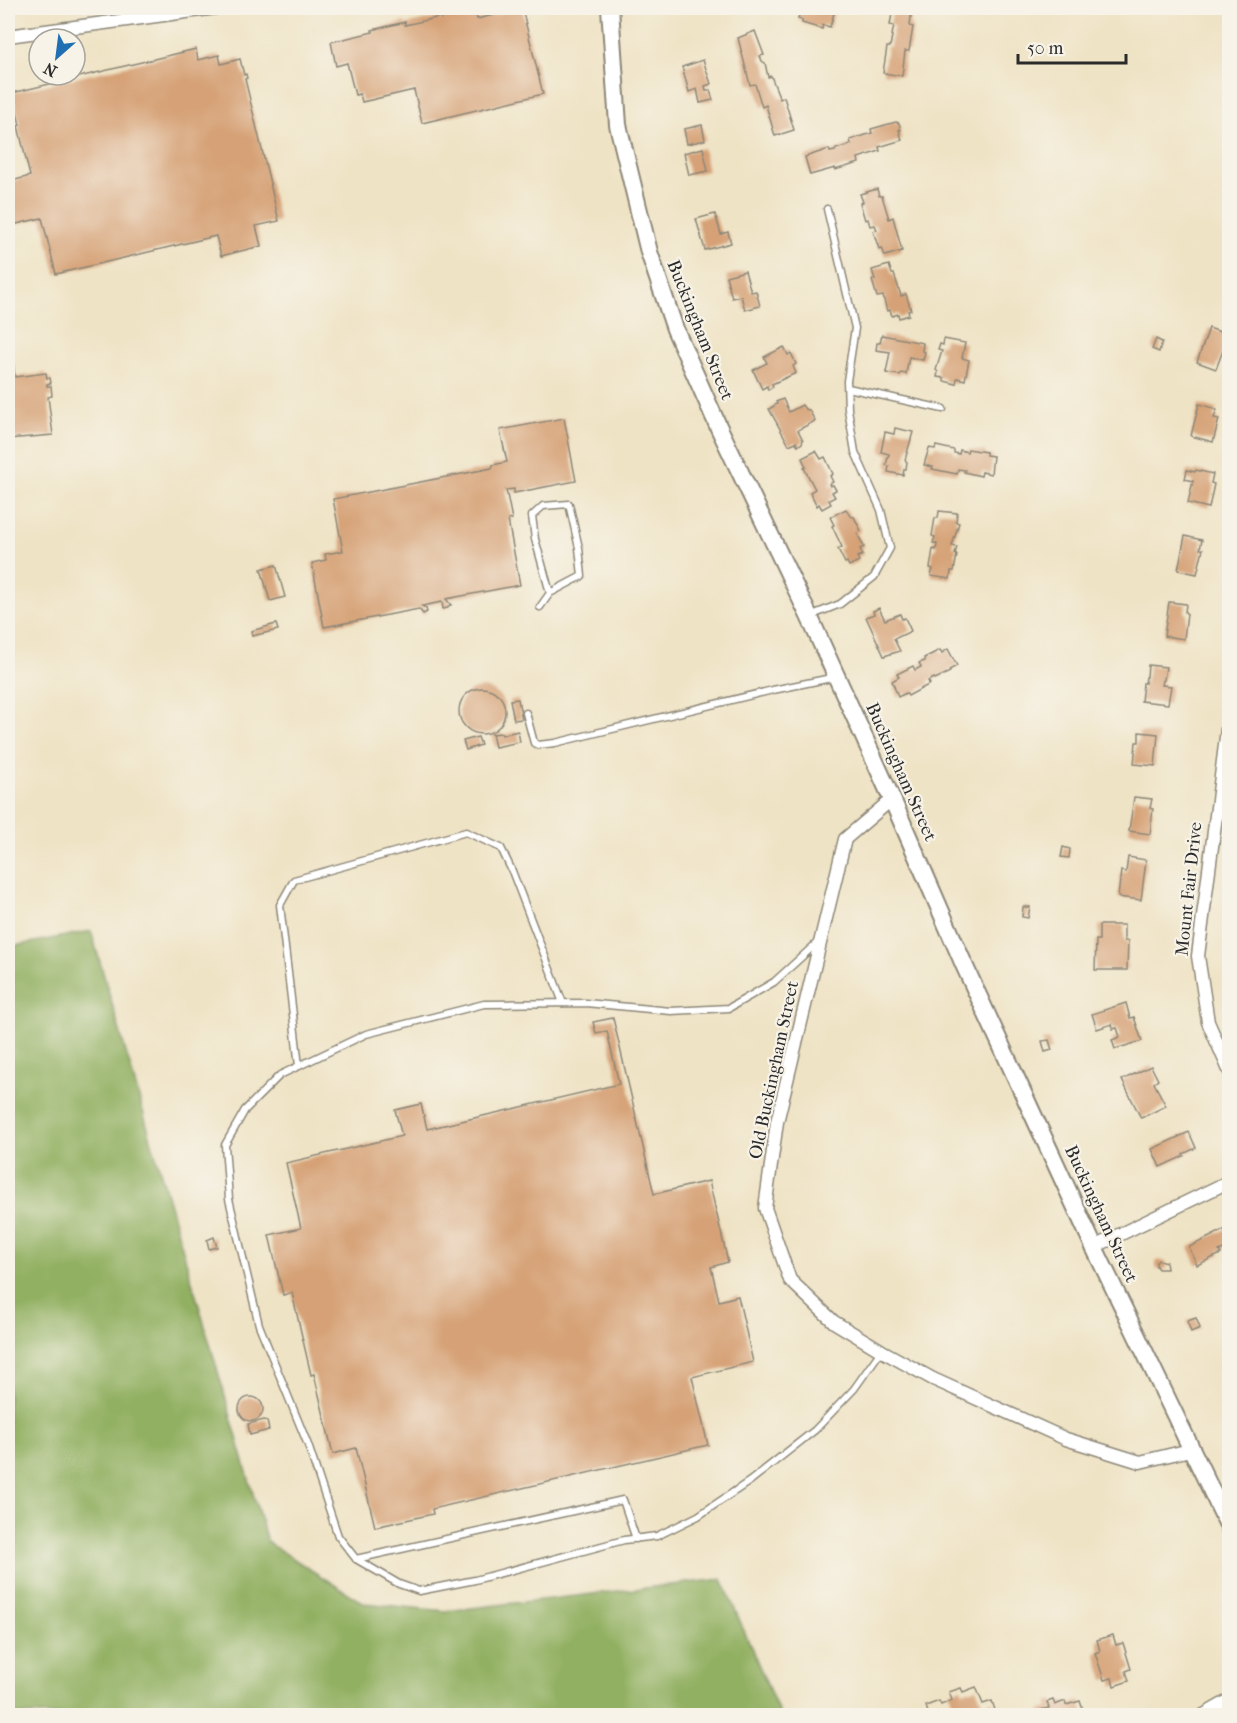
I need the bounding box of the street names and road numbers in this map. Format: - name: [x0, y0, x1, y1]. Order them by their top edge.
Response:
- street label: Buckingham Street: [662, 257, 738, 404]
- street label: Buckingham Street: [861, 700, 941, 845]
- street label: Mount Fair Drive: [1172, 821, 1206, 957]
- street label: Old Buckingham Street: [745, 978, 803, 1161]
- street label: Buckingham Street: [1060, 1142, 1142, 1287]

